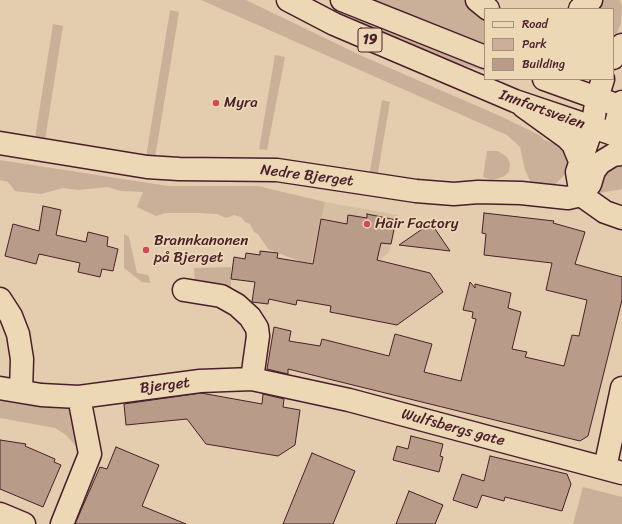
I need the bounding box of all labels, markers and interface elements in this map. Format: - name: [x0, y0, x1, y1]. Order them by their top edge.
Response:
- legend: [484, 8, 614, 80]
- text: Road: [522, 13, 548, 35]
- road number: 19: [358, 28, 382, 52]
- text: Park: [522, 33, 547, 55]
- text: Building: [522, 53, 565, 75]
- street label: Innfartsveien: [497, 86, 587, 134]
- place label: Myra: [224, 94, 258, 112]
- marker: Myra: [211, 98, 221, 108]
- street label: Nedre Bjerget: [259, 161, 355, 191]
- place label: Hair Factory: [375, 215, 459, 233]
- marker: Hair Factory: [362, 219, 372, 229]
- place label: Brannkanonen på Bjerget: [154, 232, 248, 267]
- marker: Brannkanonen på Bjerget: [141, 245, 151, 255]
- street label: Bjerget: [139, 374, 191, 398]
- street label: Wulfsbergs gate: [399, 406, 507, 450]

